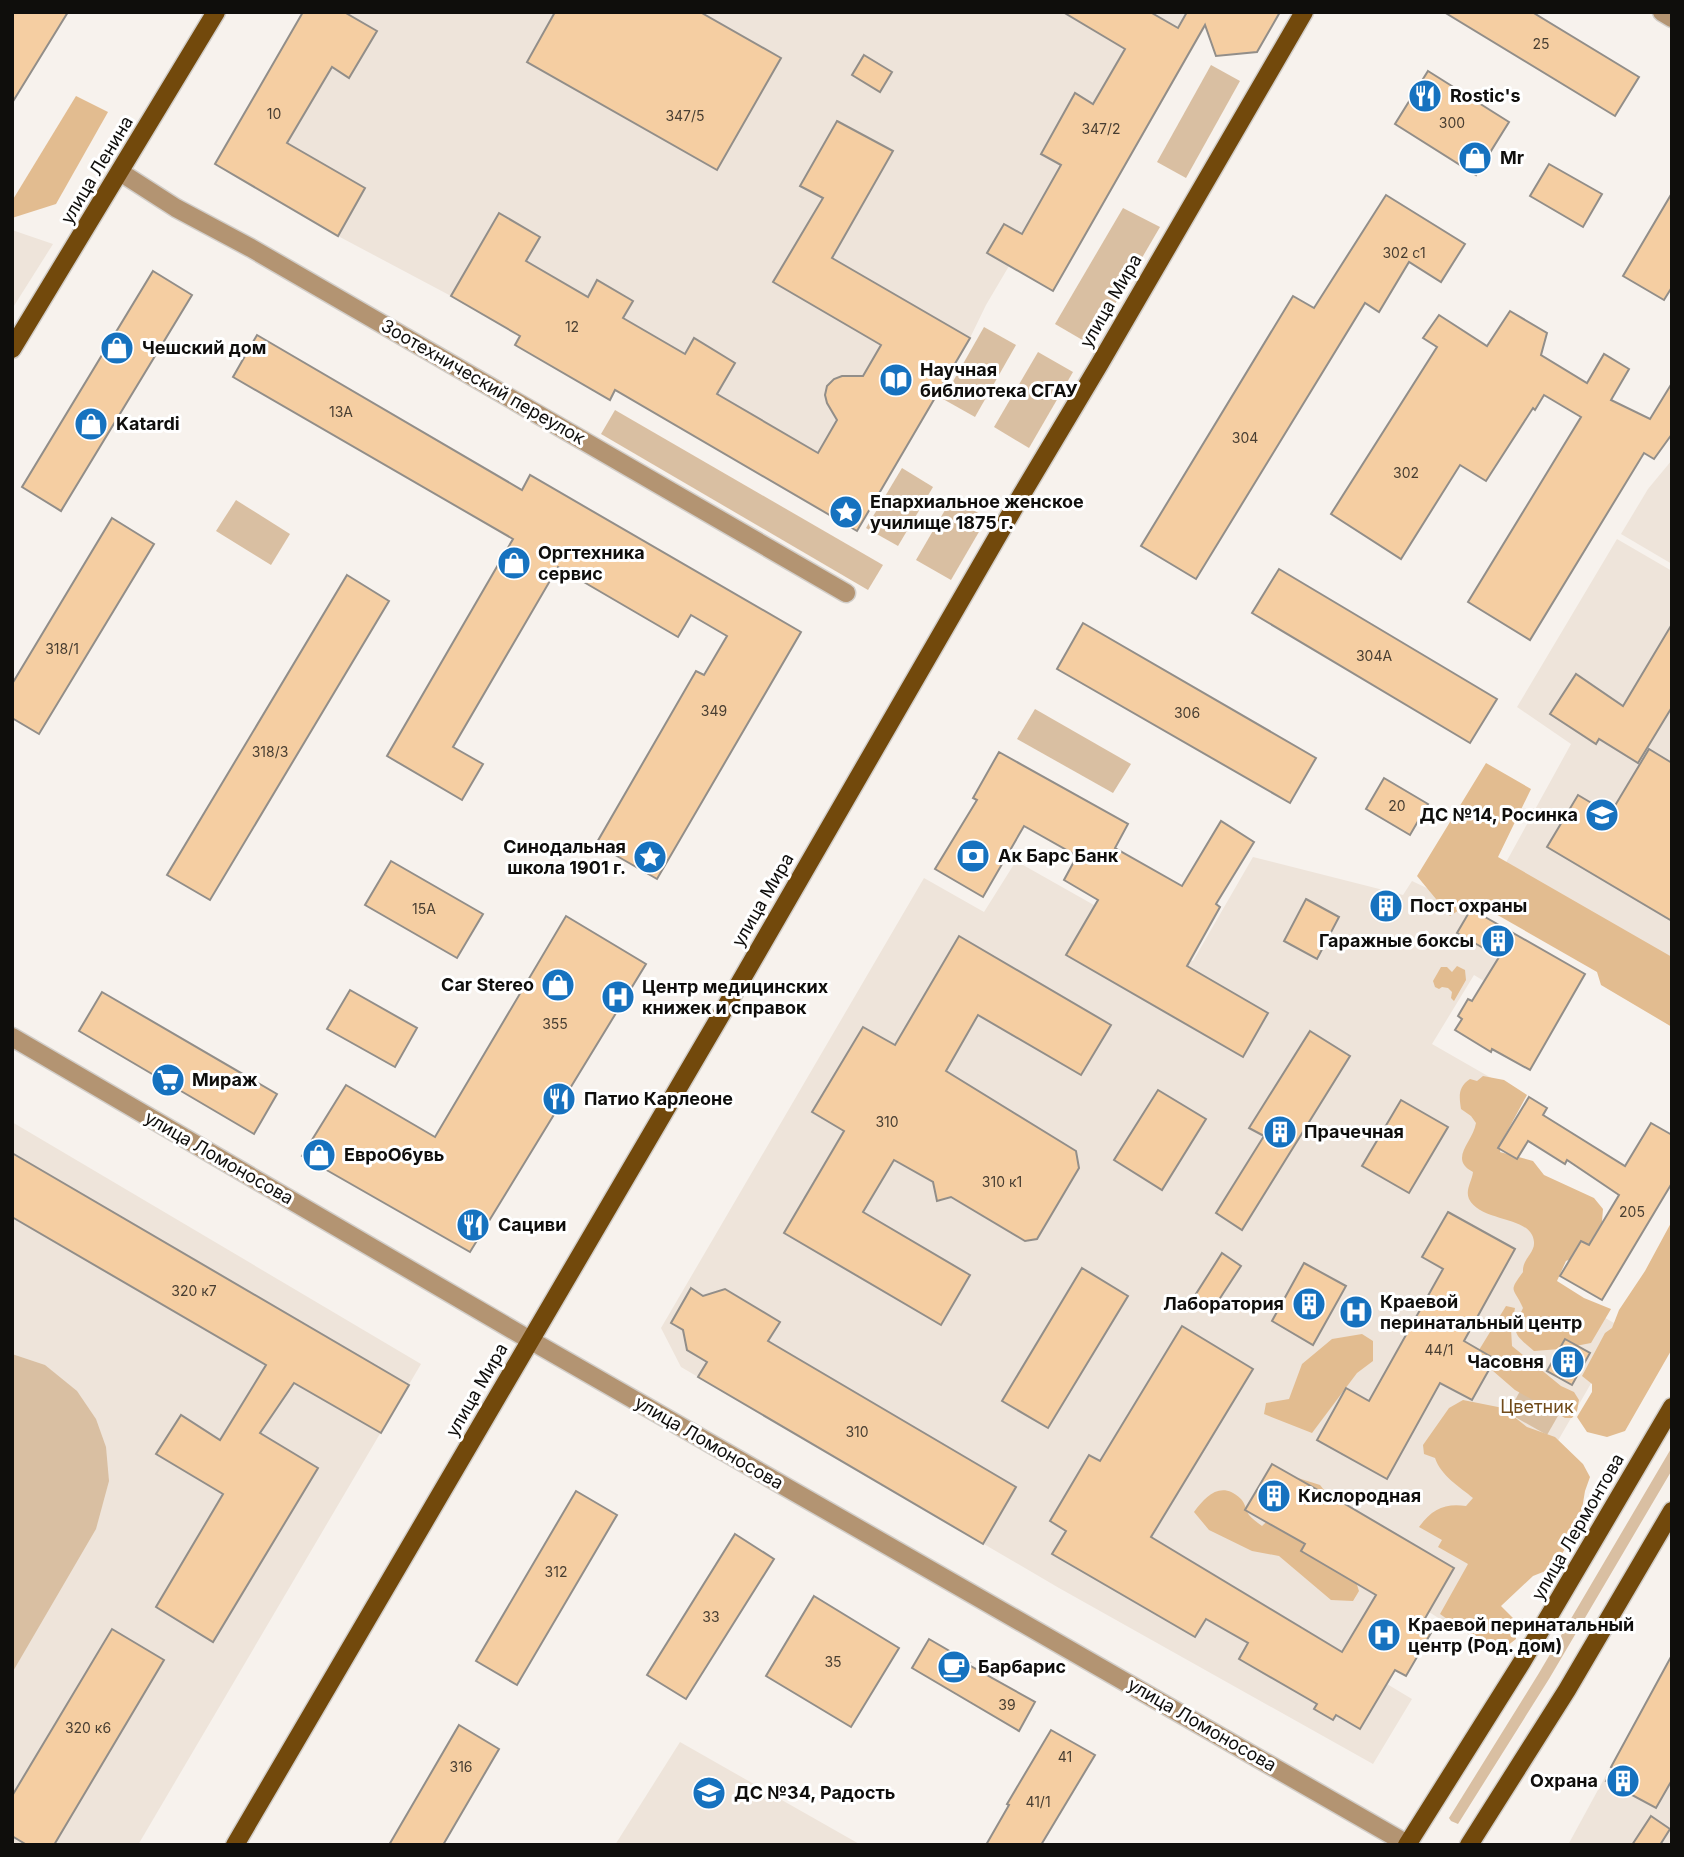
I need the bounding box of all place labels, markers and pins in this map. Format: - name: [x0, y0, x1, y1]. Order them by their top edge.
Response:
- restaurant icon: Rostic's: [1406, 77, 1444, 115]
- place label: Rostic's: [1450, 85, 1520, 106]
- shop icon: Mr: [1456, 139, 1494, 177]
- place label: Mr: [1500, 147, 1524, 168]
- shop icon: Чешский дом: [98, 329, 136, 367]
- place label: Чешский дом: [142, 337, 266, 358]
- place label: Научная библиотека СГАУ: [920, 359, 1078, 401]
- library icon: Научная библиотека СГАУ: [877, 361, 915, 399]
- shop icon: Katardi: [72, 405, 110, 443]
- place label: Katardi: [116, 413, 180, 434]
- place label: Епархиальное женское училище 1875 г.: [870, 491, 1084, 533]
- place icon: Епархиальное женское училище 1875 г.: [827, 493, 865, 531]
- place label: Оргтехника сервис: [538, 542, 645, 584]
- shop icon: Оргтехника сервис: [495, 544, 533, 582]
- school or university icon: ДС №14, Росинка: [1583, 796, 1621, 834]
- place label: ДС №14, Росинка: [1419, 804, 1578, 825]
- place label: Синодальная школа 1901 г.: [503, 836, 626, 878]
- bank icon: Ак Барс Банк: [954, 837, 992, 875]
- place icon: Синодальная школа 1901 г.: [631, 838, 669, 876]
- place label: Ак Барс Банк: [998, 845, 1119, 866]
- building icon: Пост охраны: [1367, 887, 1405, 925]
- place label: Пост охраны: [1410, 895, 1527, 916]
- building icon: Гаражные боксы: [1479, 922, 1517, 960]
- place label: Гаражные боксы: [1319, 930, 1474, 951]
- shop icon: Car Stereo: [539, 966, 577, 1004]
- place label: Car Stereo: [441, 974, 534, 995]
- place label: Центр медицинских книжек и справок: [642, 976, 829, 1018]
- hospital icon: Центр медицинских книжек и справок: [599, 978, 637, 1016]
- supermarket icon: Мираж: [149, 1061, 187, 1099]
- place label: Мираж: [192, 1069, 258, 1090]
- restaurant icon: Патио Карлеоне: [540, 1080, 578, 1118]
- place label: Патио Карлеоне: [584, 1088, 733, 1109]
- building icon: Прачечная: [1261, 1113, 1299, 1151]
- place label: Прачечная: [1304, 1121, 1404, 1142]
- shop icon: ЕвроОбувь: [300, 1136, 338, 1174]
- place label: ЕвроОбувь: [344, 1144, 444, 1165]
- restaurant icon: Сациви: [454, 1206, 492, 1244]
- place label: Сациви: [498, 1214, 566, 1235]
- building icon: Лаборатория: [1290, 1285, 1328, 1323]
- place label: Краевой перинатальный центр: [1380, 1291, 1582, 1333]
- place label: Лаборатория: [1163, 1293, 1284, 1314]
- hospital icon: Краевой перинатальный центр: [1337, 1293, 1375, 1331]
- building icon: Часовня: [1549, 1343, 1587, 1381]
- place label: Часовня: [1467, 1351, 1544, 1372]
- building icon: Кислородная: [1255, 1477, 1293, 1515]
- place label: Кислородная: [1298, 1485, 1421, 1506]
- place label: Краевой перинатальный центр (Род. дом): [1408, 1614, 1634, 1656]
- hospital icon: Краевой перинатальный центр (Род. дом): [1365, 1616, 1403, 1654]
- cafe icon: Барбарис: [935, 1648, 973, 1686]
- place label: Барбарис: [978, 1656, 1066, 1677]
- building icon: Охрана: [1604, 1762, 1642, 1800]
- place label: Охрана: [1530, 1770, 1598, 1791]
- school or university icon: ДС №34, Радость: [690, 1774, 728, 1812]
- place label: ДС №34, Радость: [734, 1782, 895, 1803]

